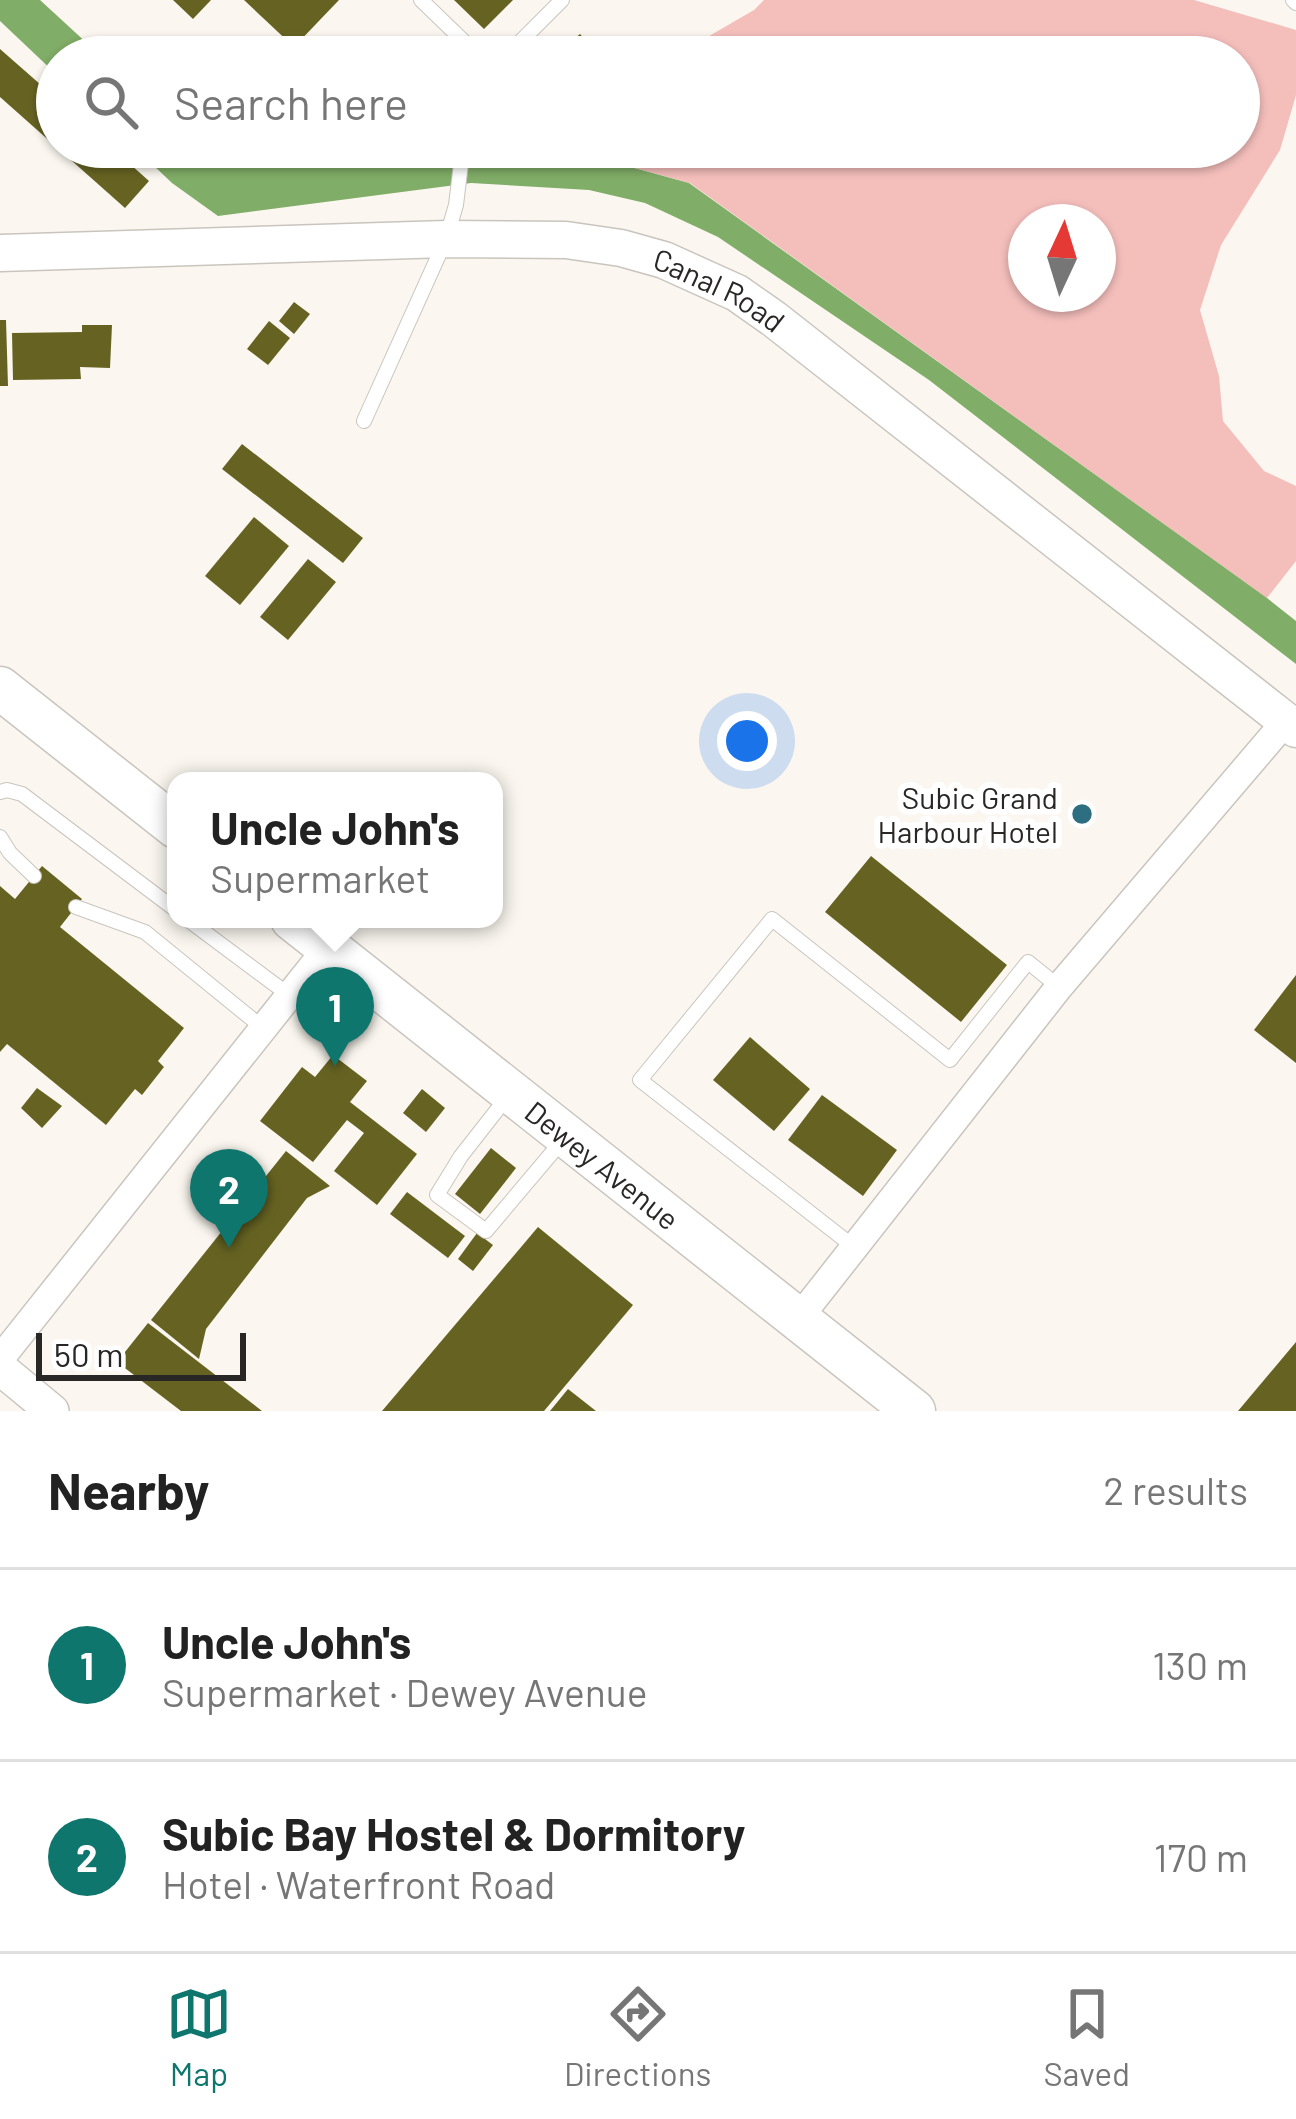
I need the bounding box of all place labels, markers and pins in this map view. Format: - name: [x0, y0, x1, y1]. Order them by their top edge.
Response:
- place label: Subic Grand Harbour Hotel: [877, 779, 1058, 849]
- marker: Subic Grand Harbour Hotel: [1069, 801, 1095, 827]
- pin: 1: [296, 967, 374, 1066]
- pin: 2: [190, 1149, 268, 1248]

